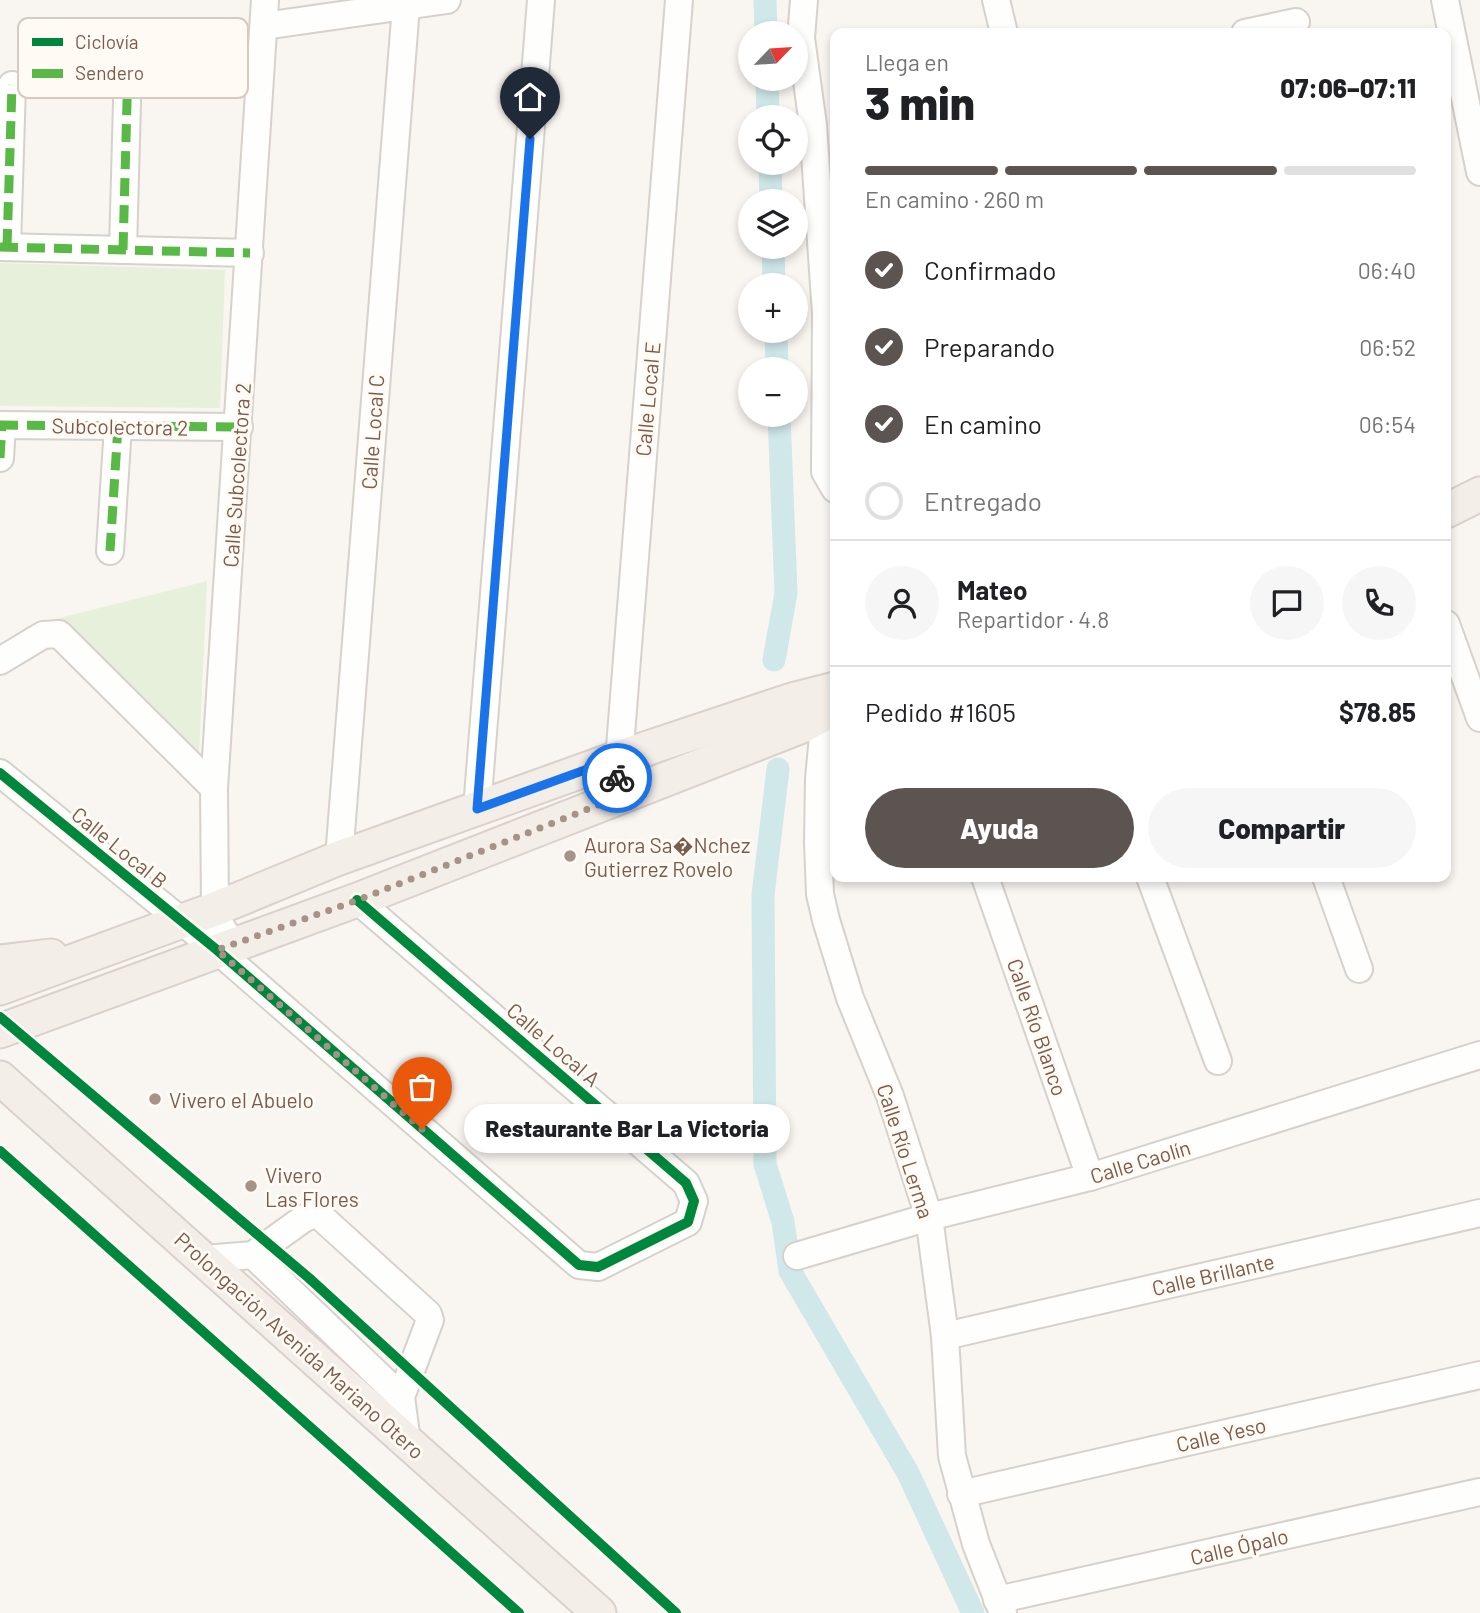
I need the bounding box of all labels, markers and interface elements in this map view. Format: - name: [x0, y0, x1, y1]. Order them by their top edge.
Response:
- legend: [18, 18, 248, 98]
- north arrow: [738, 21, 808, 91]
- map controls: [738, 21, 808, 427]
- text: Ciclovía: [75, 30, 138, 53]
- text: Llega en: [865, 48, 949, 76]
- text: Sendero: [75, 61, 144, 84]
- pin: [500, 67, 560, 139]
- text: 07:06–07:11: [1280, 72, 1416, 103]
- text: 3 min: [865, 74, 975, 129]
- icon: home: [511, 78, 549, 116]
- button: locate: [738, 105, 808, 175]
- text: En camino · 260 m: [865, 185, 1044, 213]
- button: layers: [738, 189, 808, 259]
- icon: check: [865, 251, 903, 289]
- text: Confirmado: [924, 254, 1056, 285]
- text: 06:40: [1358, 256, 1416, 284]
- button: +: [738, 273, 808, 343]
- icon: check: [865, 328, 903, 366]
- text: Preparando: [924, 331, 1055, 362]
- text: 06:52: [1359, 333, 1416, 361]
- street label: Calle Local E: [630, 341, 664, 457]
- button: −: [738, 357, 808, 427]
- street label: Calle Local C: [356, 374, 388, 490]
- street label: Calle Subcolectora 2: [217, 382, 255, 568]
- icon: check: [865, 405, 903, 443]
- text: En camino: [924, 408, 1042, 439]
- text: 06:54: [1359, 410, 1416, 438]
- street label: Subcolectora 2: [51, 412, 189, 440]
- text: Entregado: [924, 485, 1042, 516]
- button: person: [865, 566, 939, 640]
- button: chat: [1250, 566, 1324, 640]
- button: phone: [1342, 566, 1416, 640]
- text: Mateo: [957, 574, 1027, 605]
- text: Repartidor · 4.8: [957, 605, 1109, 633]
- text: Pedido #1605: [865, 696, 1016, 727]
- text: $78.85: [1339, 696, 1416, 727]
- courier: [582, 743, 652, 813]
- icon: bike: [598, 759, 636, 797]
- button: Ayuda: [865, 788, 1134, 868]
- button: Compartir: [1148, 788, 1416, 868]
- street label: Calle Local B: [67, 801, 173, 893]
- place label: Aurora Sa�Nchez Gutierrez Rovelo: [584, 832, 750, 881]
- marker: Aurora Sa�Nchez Gutierrez Rovelo: [562, 848, 578, 864]
- street label: Calle Río Blanco: [1003, 955, 1073, 1099]
- street label: Calle Local A: [502, 997, 606, 1091]
- pin: [392, 1057, 452, 1129]
- icon: bag: [403, 1068, 441, 1106]
- street label: Calle Río Lerma: [872, 1080, 940, 1222]
- place label: Vivero el Abuelo: [169, 1087, 314, 1112]
- marker: Vivero el Abuelo: [147, 1091, 163, 1107]
- callout: Restaurante Bar La Victoria: [464, 1104, 790, 1154]
- text: Restaurante Bar La Victoria: [485, 1114, 769, 1142]
- street label: Calle Caolín: [1087, 1134, 1193, 1188]
- place label: Vivero Las Flores: [265, 1162, 359, 1211]
- marker: Vivero Las Flores: [243, 1178, 259, 1194]
- street label: Prolongación Avenida Mariano Otero: [170, 1226, 430, 1464]
- street label: Calle Brillante: [1149, 1248, 1277, 1300]
- street label: Calle Yeso: [1174, 1412, 1268, 1456]
- street label: Calle Ópalo: [1187, 1523, 1291, 1569]

